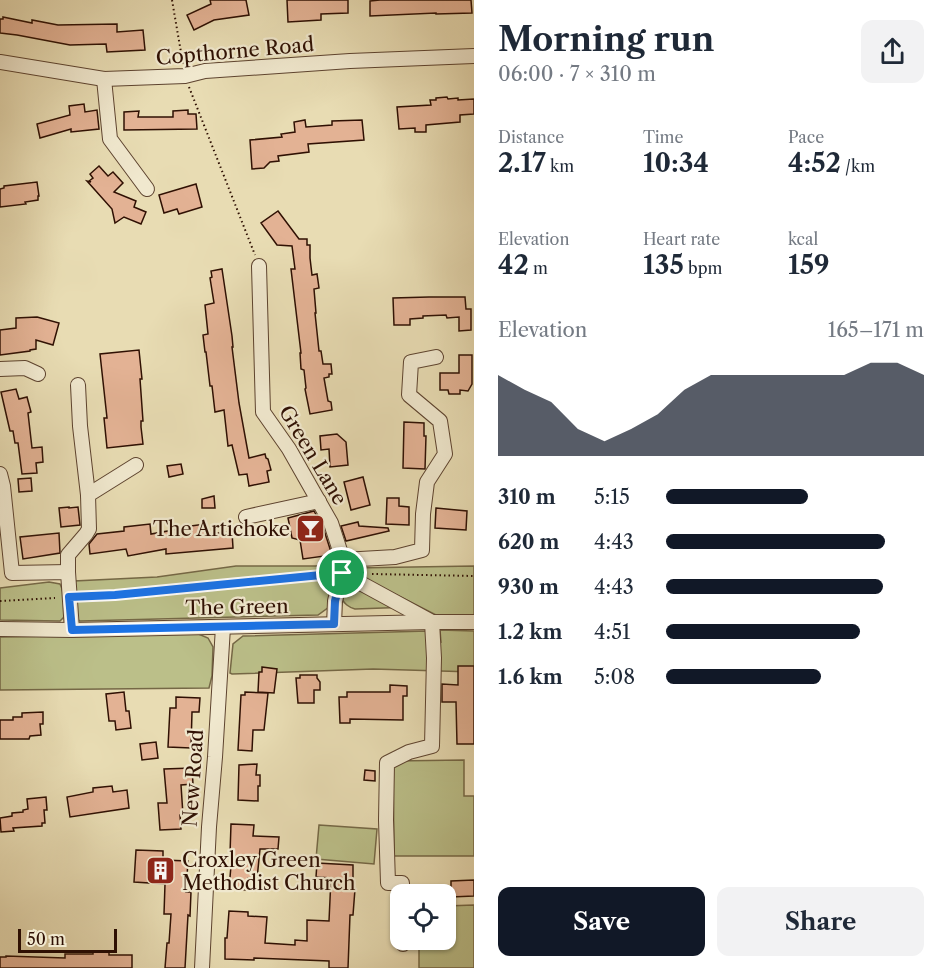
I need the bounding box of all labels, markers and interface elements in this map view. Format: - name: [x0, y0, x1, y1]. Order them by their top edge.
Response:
- text: Morning run: [498, 19, 714, 60]
- button: share: [861, 20, 924, 83]
- street label: Copthorne Road: [155, 32, 315, 70]
- text: 06:00 · 7 × 310 m: [498, 62, 656, 86]
- text: Distance: [498, 127, 564, 147]
- text: Time: [643, 127, 683, 147]
- text: Pace: [788, 127, 824, 147]
- text: 2.17: [498, 147, 546, 179]
- text: 10:34: [643, 147, 709, 179]
- text: 4:52: [788, 147, 841, 179]
- text: km: [546, 156, 574, 176]
- text: /km: [841, 156, 875, 176]
- text: Elevation: [498, 229, 569, 249]
- text: Heart rate: [643, 229, 720, 249]
- text: kcal: [788, 229, 818, 249]
- text: 42: [498, 249, 529, 281]
- text: 135: [643, 249, 684, 281]
- text: 159: [788, 249, 830, 281]
- text: m: [529, 258, 548, 278]
- text: bpm: [684, 258, 722, 278]
- text: Elevation: [498, 318, 587, 342]
- text: 165–171 m: [828, 318, 924, 342]
- street label: Green Lane: [274, 401, 352, 509]
- text: 310 m: [498, 485, 556, 509]
- text: 5:15: [594, 485, 630, 509]
- bar icon: The Artichoke: [295, 513, 327, 545]
- place label: The Artichoke: [153, 517, 290, 541]
- text: 620 m: [498, 530, 559, 554]
- text: 4:43: [594, 530, 634, 554]
- pin: [316, 547, 367, 598]
- icon: arrive: [325, 556, 358, 589]
- text: 930 m: [498, 575, 559, 599]
- text: 4:43: [594, 575, 634, 599]
- street label: The Green: [185, 594, 289, 620]
- text: 1.2 km: [498, 620, 562, 644]
- text: 4:51: [594, 620, 630, 644]
- text: 1.6 km: [498, 665, 563, 689]
- text: 5:08: [594, 665, 635, 689]
- street label: New Road: [178, 728, 208, 828]
- place label: Croxley Green Methodist Church: [182, 848, 356, 895]
- building icon: Croxley Green Methodist Church: [145, 855, 177, 887]
- map controls: [390, 884, 456, 950]
- button: locate: [390, 884, 456, 950]
- button: Save: [498, 887, 705, 956]
- button: Share: [717, 887, 924, 956]
- scale bar: [18, 926, 117, 954]
- text: 50 m: [27, 929, 65, 949]

